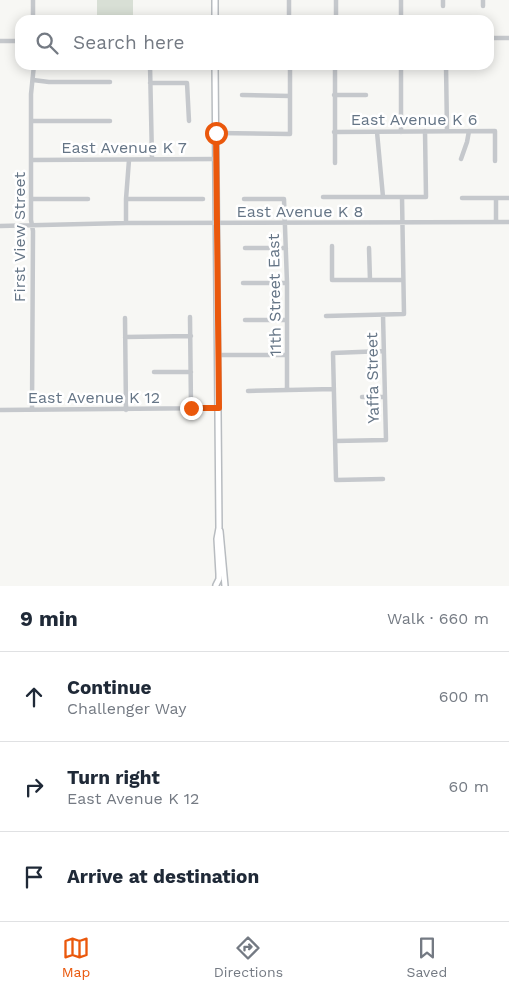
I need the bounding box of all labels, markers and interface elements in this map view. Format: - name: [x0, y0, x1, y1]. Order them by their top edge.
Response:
- search box: [15, 15, 494, 70]
- icon: search: [33, 29, 61, 57]
- text: Search here: [73, 31, 184, 54]
- street label: East Avenue K 6: [351, 110, 477, 129]
- route start: [205, 122, 228, 145]
- street label: East Avenue K 7: [61, 138, 187, 157]
- street label: First View Street: [10, 171, 29, 302]
- street label: East Avenue K 8: [237, 202, 363, 221]
- street label: 11th Street East: [264, 233, 285, 356]
- street label: Yaffa Street: [362, 332, 383, 424]
- street label: East Avenue K 12: [28, 388, 160, 407]
- route end: [180, 397, 203, 420]
- text: 9 min: [20, 606, 78, 631]
- text: Walk · 660 m: [387, 609, 489, 628]
- text: Continue: [67, 676, 151, 699]
- icon: ahead: [20, 683, 48, 711]
- text: 600 m: [439, 687, 489, 706]
- text: Challenger Way: [67, 699, 186, 718]
- text: Turn right: [67, 766, 160, 789]
- icon: right: [20, 773, 48, 801]
- text: 60 m: [449, 777, 489, 796]
- text: East Avenue K 12: [67, 789, 199, 808]
- icon: arrive: [20, 863, 48, 891]
- text: Arrive at destination: [67, 865, 259, 888]
- tab: Map: [62, 934, 90, 980]
- tab: Directions: [214, 934, 283, 980]
- tab: Saved: [407, 934, 447, 980]

